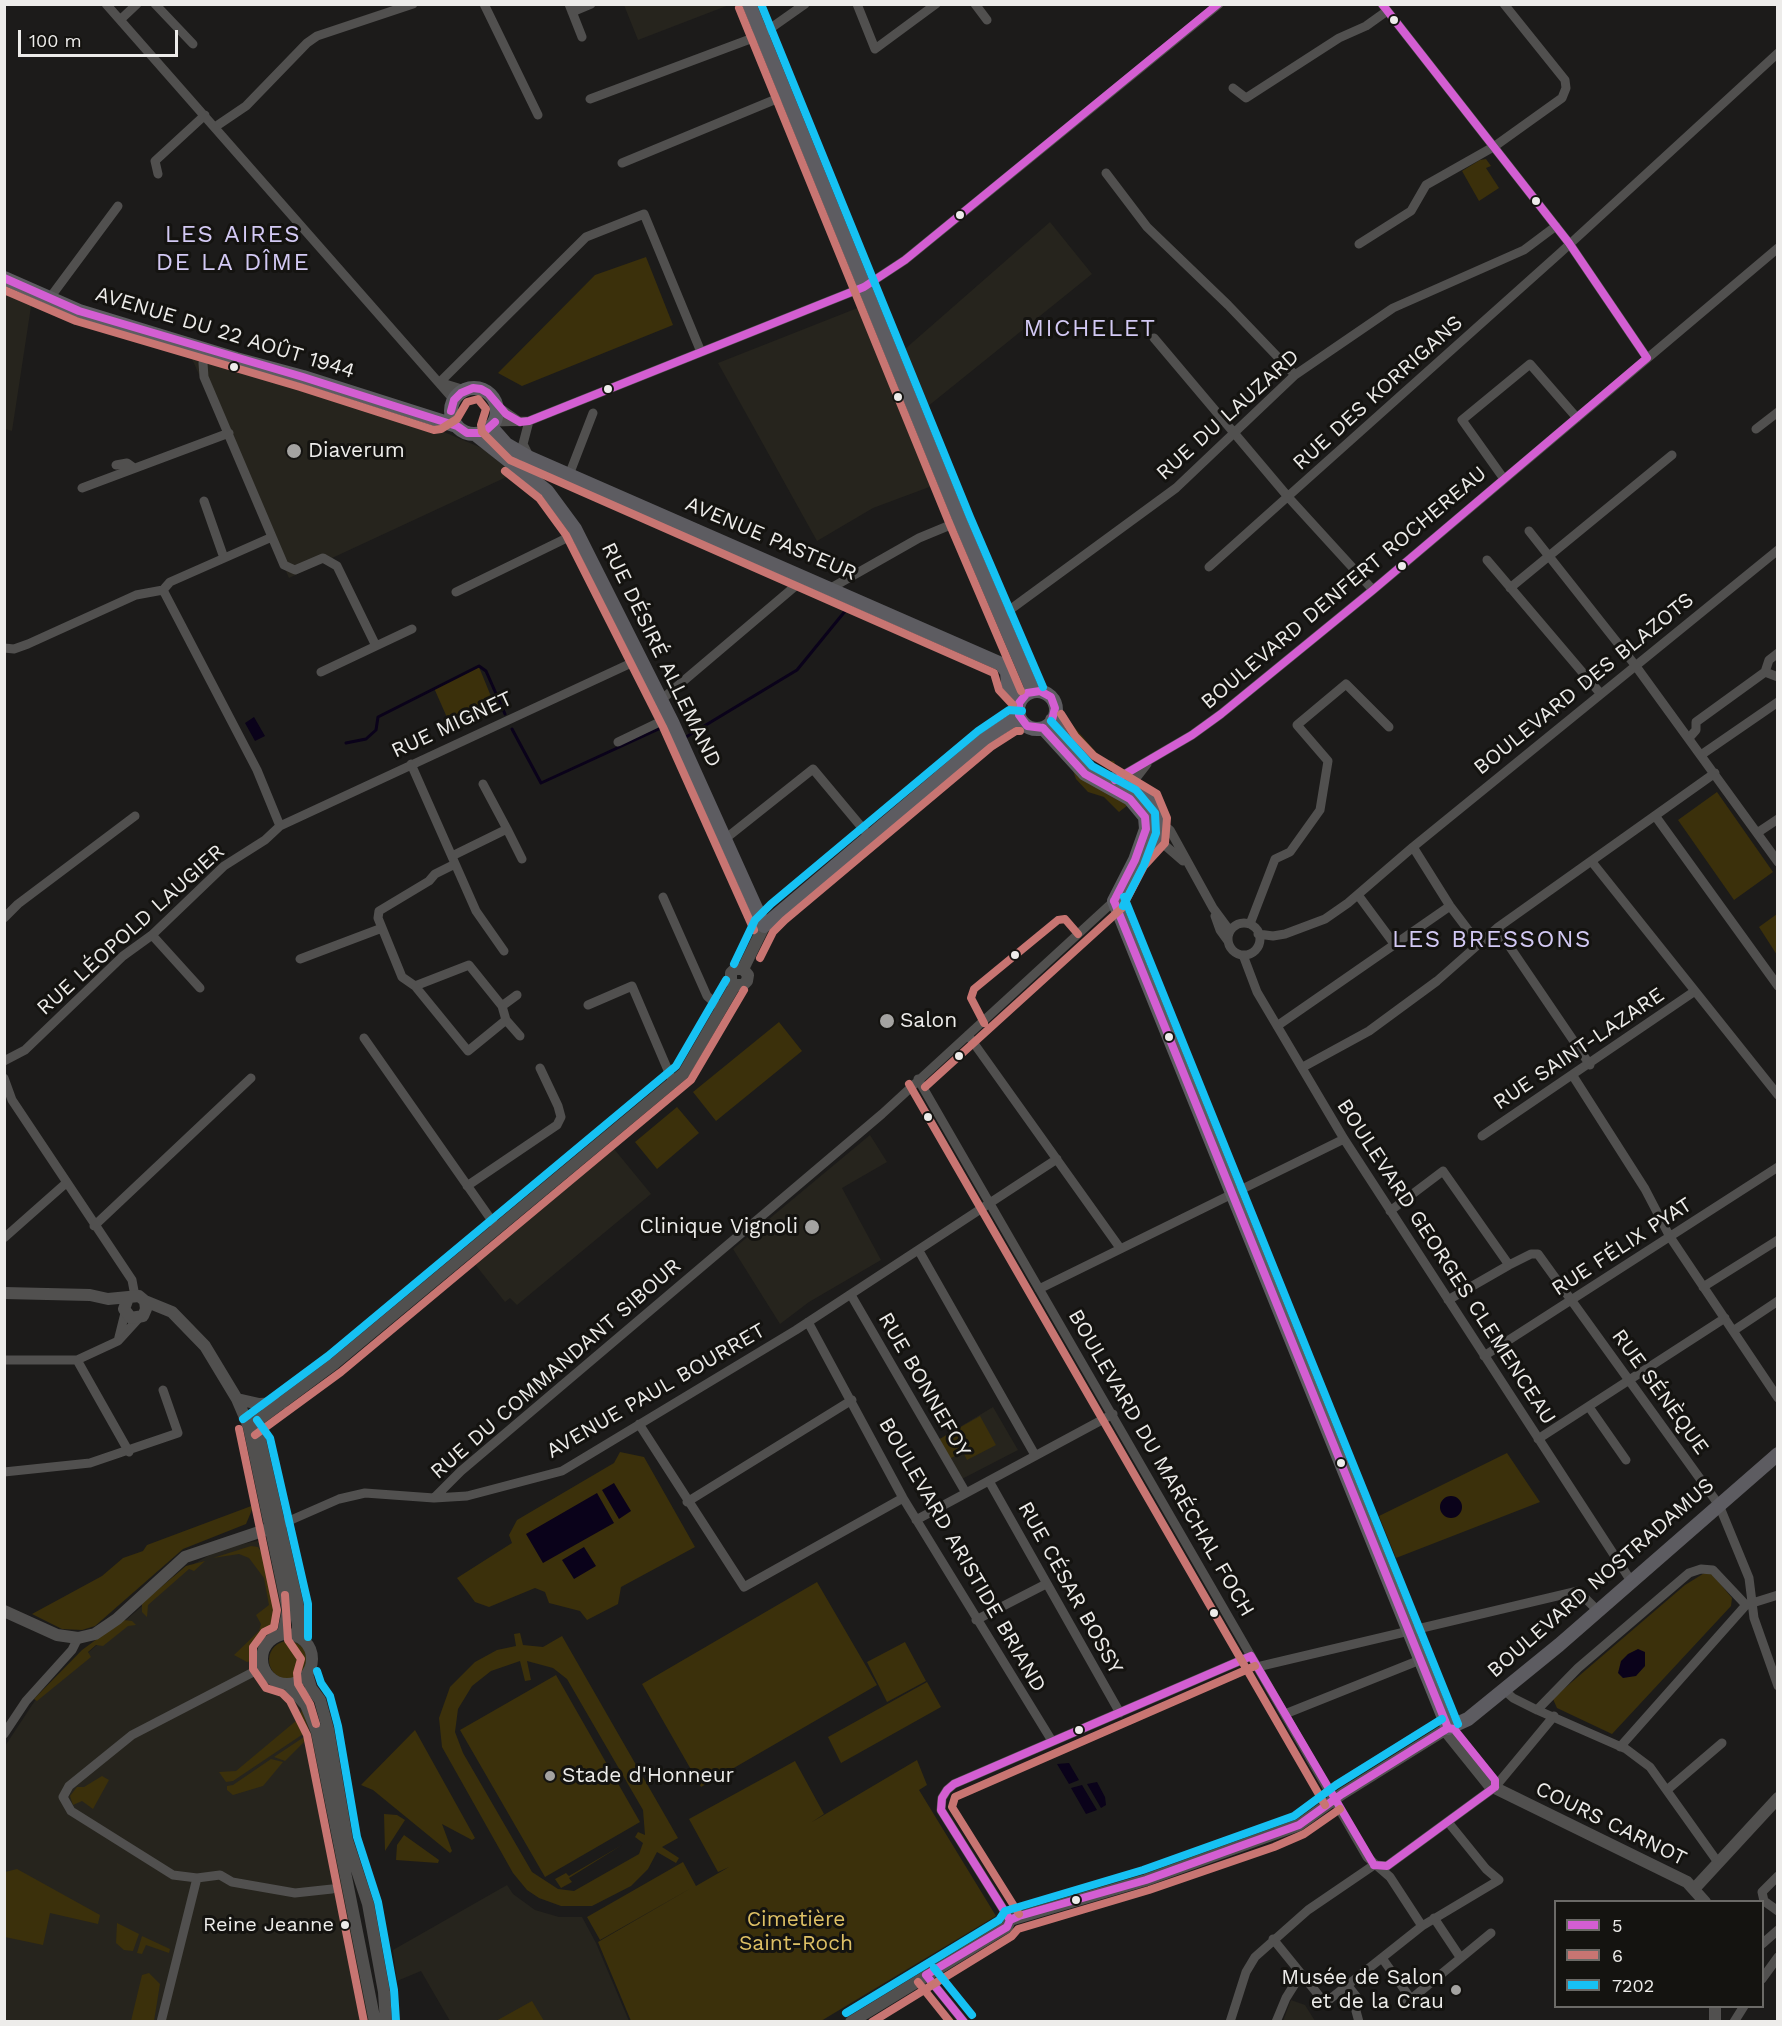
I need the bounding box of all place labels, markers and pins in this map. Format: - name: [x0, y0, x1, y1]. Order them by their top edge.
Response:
- unlabelled marker: [1388, 14, 1400, 26]
- unlabelled marker: [1530, 195, 1542, 207]
- unlabelled marker: [954, 209, 966, 221]
- unlabelled marker: [228, 361, 240, 373]
- unlabelled marker: [602, 383, 614, 395]
- unlabelled marker: [892, 391, 904, 403]
- place label: Diaverum: [308, 438, 405, 464]
- marker: Diaverum: [285, 442, 303, 460]
- unlabelled marker: [1396, 560, 1408, 572]
- unlabelled marker: [1009, 949, 1021, 961]
- place label: Salon: [900, 1008, 957, 1034]
- marker: Salon: [878, 1012, 896, 1030]
- unlabelled marker: [1163, 1031, 1175, 1043]
- unlabelled marker: [953, 1050, 965, 1062]
- unlabelled marker: [922, 1111, 934, 1123]
- place label: Clinique Vignoli: [640, 1214, 798, 1240]
- marker: Clinique Vignoli: [803, 1218, 821, 1236]
- unlabelled marker: [1335, 1457, 1347, 1469]
- unlabelled marker: [1208, 1607, 1220, 1619]
- unlabelled marker: [1073, 1724, 1085, 1736]
- place label: Stade d'Honneur: [562, 1763, 734, 1789]
- marker: Stade d'Honneur: [543, 1769, 557, 1783]
- unlabelled marker: [1070, 1894, 1082, 1906]
- place label: Reine Jeanne: [203, 1913, 334, 1937]
- marker: Reine Jeanne: [339, 1919, 351, 1931]
- place label: Musée de Salon et de la Crau: [1281, 1965, 1444, 2015]
- marker: Musée de Salon et de la Crau: [1449, 1983, 1463, 1997]

